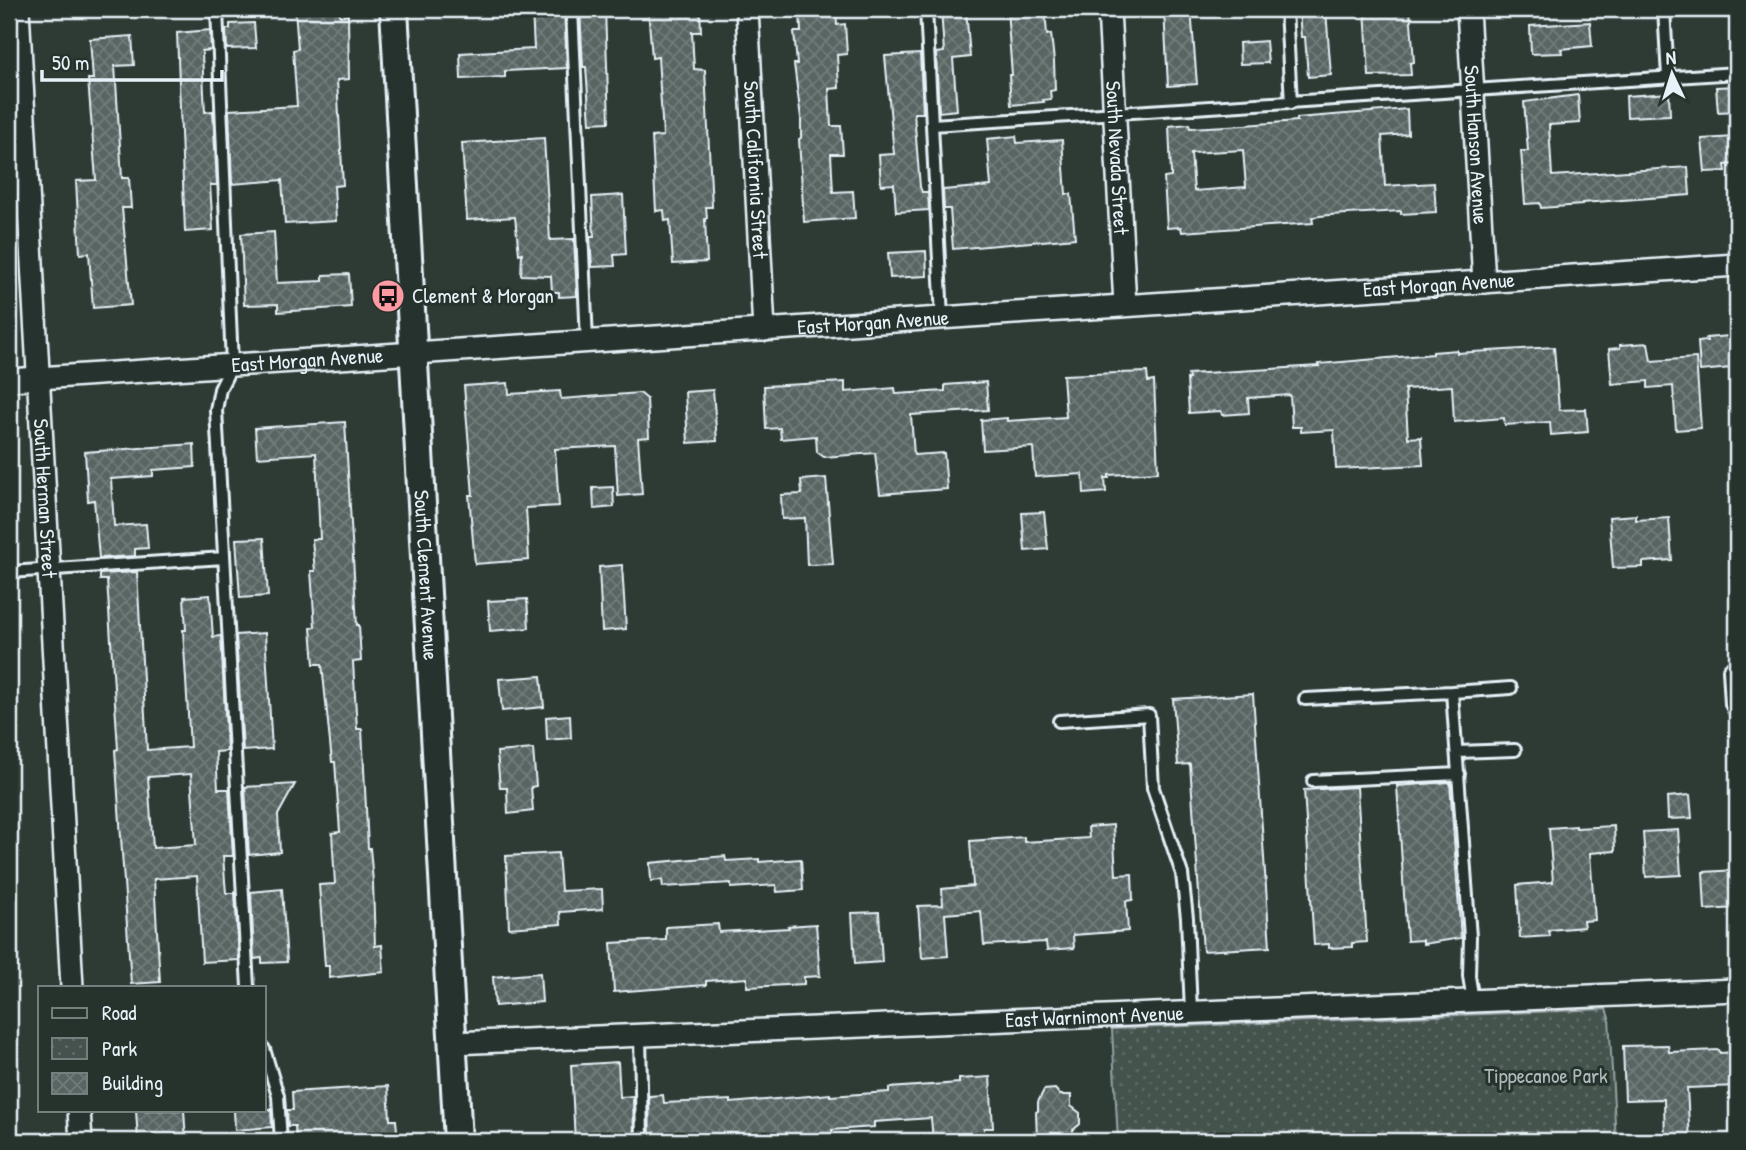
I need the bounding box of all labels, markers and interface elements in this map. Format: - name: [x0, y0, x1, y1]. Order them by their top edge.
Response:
- scale bar: [42, 38, 222, 82]
- north arrow: [1638, 38, 1708, 108]
- text: N: [1665, 44, 1677, 70]
- text: 50 m: [52, 48, 89, 77]
- street label: South Hanson Avenue: [1457, 64, 1496, 225]
- street label: South California Street: [737, 80, 775, 260]
- street label: South Nevada Street: [1099, 80, 1136, 236]
- street label: East Morgan Avenue: [1362, 265, 1516, 304]
- bus stop icon: Clement & Morgan: [369, 277, 407, 315]
- place label: Clement & Morgan: [412, 281, 554, 310]
- street label: East Morgan Avenue: [796, 302, 950, 342]
- street label: East Morgan Avenue: [231, 340, 384, 379]
- street label: South Herman Street: [27, 418, 64, 579]
- street label: South Clement Avenue: [407, 489, 446, 661]
- legend: [38, 986, 266, 1112]
- text: Road: [102, 998, 136, 1027]
- street label: East Warnimont Avenue: [1005, 998, 1184, 1034]
- text: Park: [102, 1034, 137, 1063]
- park label: Tippecanoe Park: [1484, 1061, 1608, 1090]
- text: Building: [102, 1068, 163, 1097]

